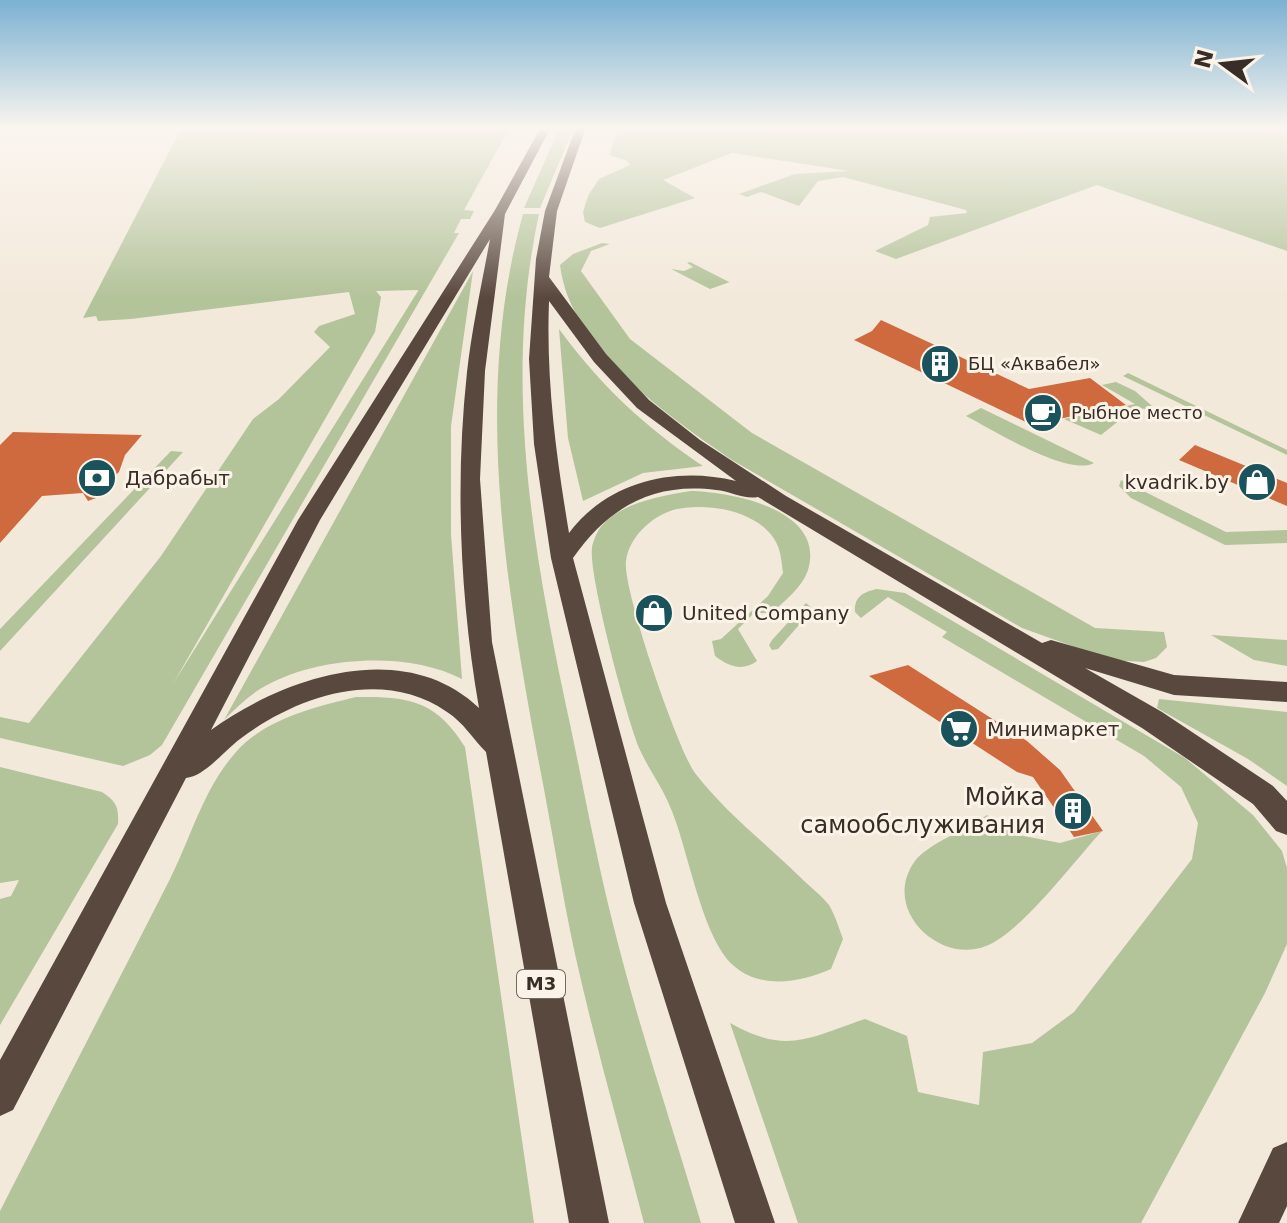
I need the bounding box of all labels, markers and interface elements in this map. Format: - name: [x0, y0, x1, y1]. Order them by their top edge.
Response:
- north arrow: [1183, 24, 1263, 104]
- text: N: [1190, 47, 1219, 71]
- building icon: БЦ «Аквабел»: [919, 343, 961, 385]
- place label: БЦ «Аквабел»: [968, 353, 1101, 374]
- cafe icon: Рыбное место: [1022, 392, 1064, 434]
- place label: Рыбное место: [1071, 402, 1203, 423]
- bank icon: Дабрабыт: [76, 457, 118, 499]
- shop icon: kvadrik.by: [1236, 461, 1278, 503]
- place label: Дабрабыт: [125, 466, 230, 490]
- place label: kvadrik.by: [1124, 470, 1229, 494]
- shop icon: United Company: [633, 592, 675, 634]
- place label: United Company: [682, 601, 849, 625]
- supermarket icon: Минимаркет: [938, 708, 980, 750]
- place label: Минимаркет: [987, 717, 1120, 741]
- place label: Мойка самообслуживания: [800, 783, 1045, 839]
- building icon: Мойка самообслуживания: [1052, 790, 1094, 832]
- road number: М3: [517, 970, 565, 998]

